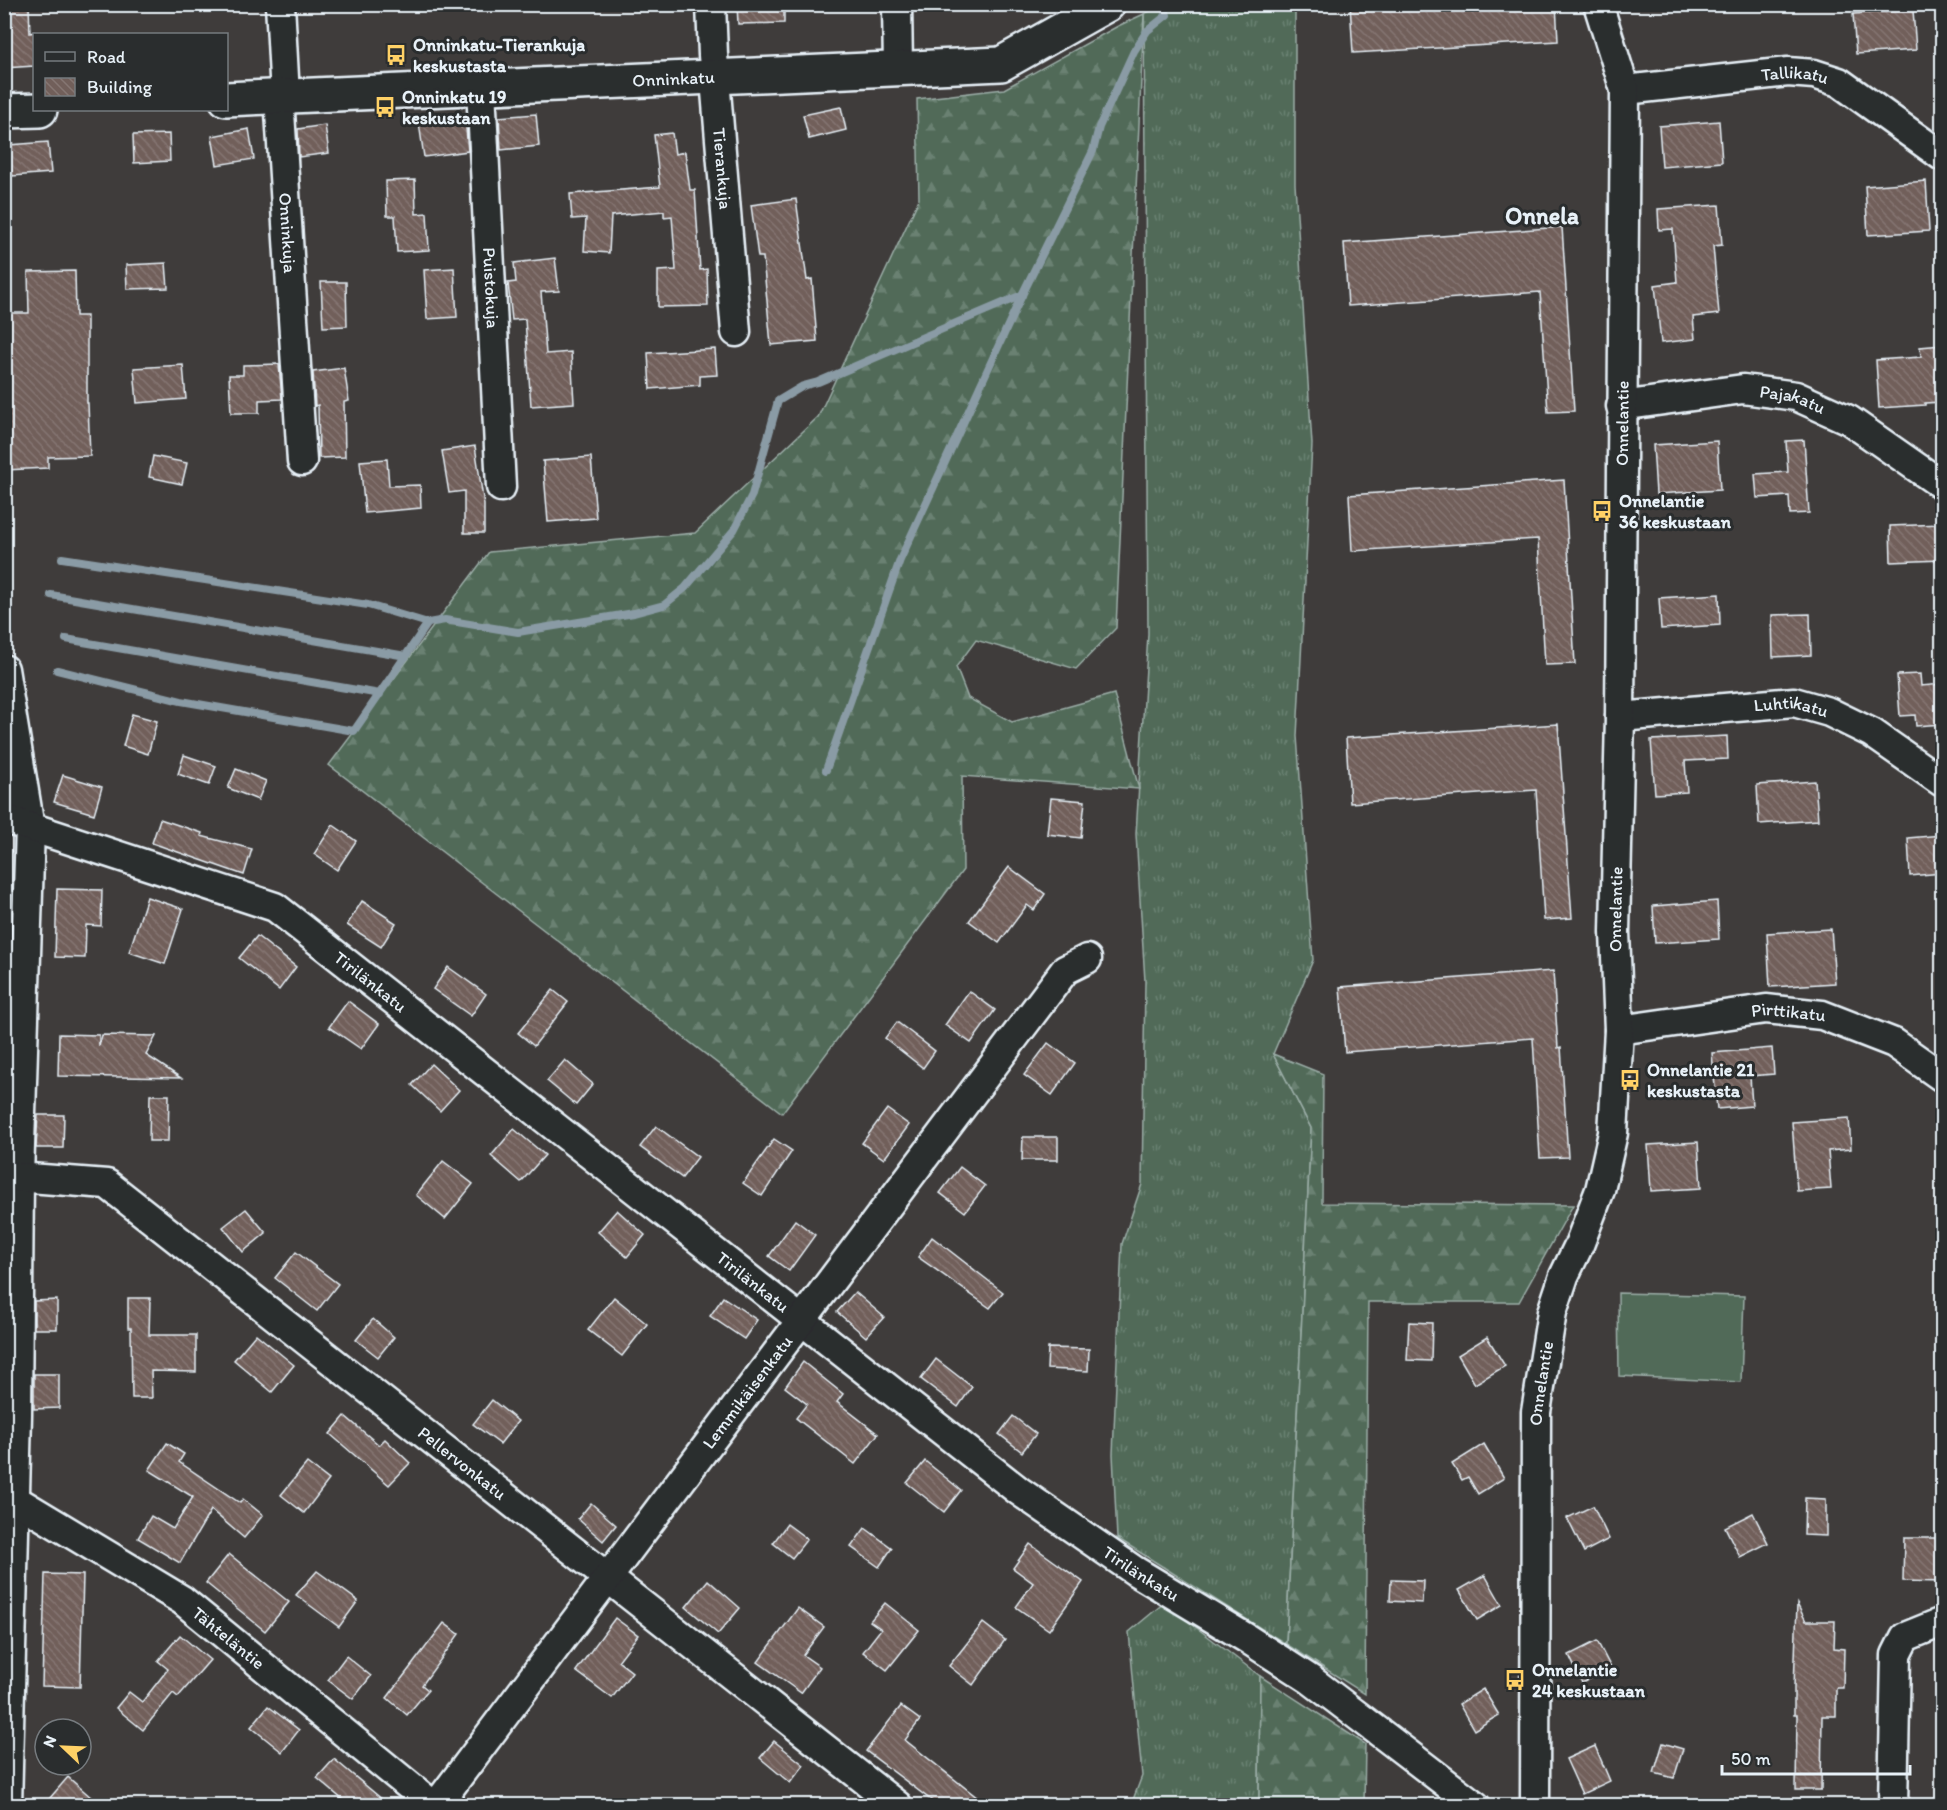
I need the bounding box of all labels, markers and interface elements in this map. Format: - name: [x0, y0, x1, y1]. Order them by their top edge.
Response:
- legend: [33, 33, 228, 111]
- place label: Onninkatu-Tierankuja keskustasta: [413, 34, 585, 77]
- bus stop icon: Onninkatu-Tierankuja keskustasta: [384, 43, 408, 67]
- text: Road: [87, 46, 126, 68]
- street label: Tallikatu: [1760, 61, 1832, 89]
- street label: Onninkatu: [632, 66, 715, 92]
- text: Building: [87, 76, 153, 98]
- place label: Onninkatu 19 keskustaan: [402, 86, 506, 129]
- bus stop icon: Onninkatu 19 keskustaan: [373, 95, 397, 119]
- street label: Tierankuja: [708, 127, 737, 210]
- street label: Onninkuja: [274, 192, 301, 274]
- district label: Onnela: [1505, 201, 1579, 230]
- street label: Puistokuja: [478, 247, 504, 329]
- street label: Onnelantie: [1611, 380, 1634, 466]
- street label: Pajakatu: [1758, 380, 1829, 419]
- place label: Onnelantie 36 keskustaan: [1619, 490, 1732, 533]
- bus stop icon: Onnelantie 36 keskustaan: [1590, 499, 1614, 523]
- street label: Luhtikatu: [1753, 691, 1831, 722]
- street label: Onnelantie: [1604, 866, 1628, 952]
- street label: Tirilänkatu: [330, 946, 411, 1017]
- street label: Pirttikatu: [1750, 998, 1827, 1026]
- place label: Onnelantie 21 keskustasta: [1647, 1059, 1755, 1102]
- bus stop icon: Onnelantie 21 keskustasta: [1618, 1068, 1642, 1092]
- street label: Tirilänkatu: [712, 1247, 794, 1317]
- street label: Lemmikäisenkatu: [698, 1331, 797, 1453]
- street label: Onnelantie: [1525, 1339, 1558, 1426]
- street label: Pellervonkatu: [413, 1422, 511, 1505]
- street label: Tirilänkatu: [1098, 1541, 1183, 1606]
- street label: Tähteläntie: [188, 1602, 269, 1674]
- place label: Onnelantie 24 keskustaan: [1532, 1659, 1646, 1702]
- bus stop icon: Onnelantie 24 keskustaan: [1503, 1668, 1527, 1692]
- north arrow: [33, 1717, 93, 1777]
- text: N: [39, 1733, 61, 1750]
- scale bar: [1722, 1738, 1910, 1776]
- text: 50 m: [1731, 1748, 1771, 1770]

